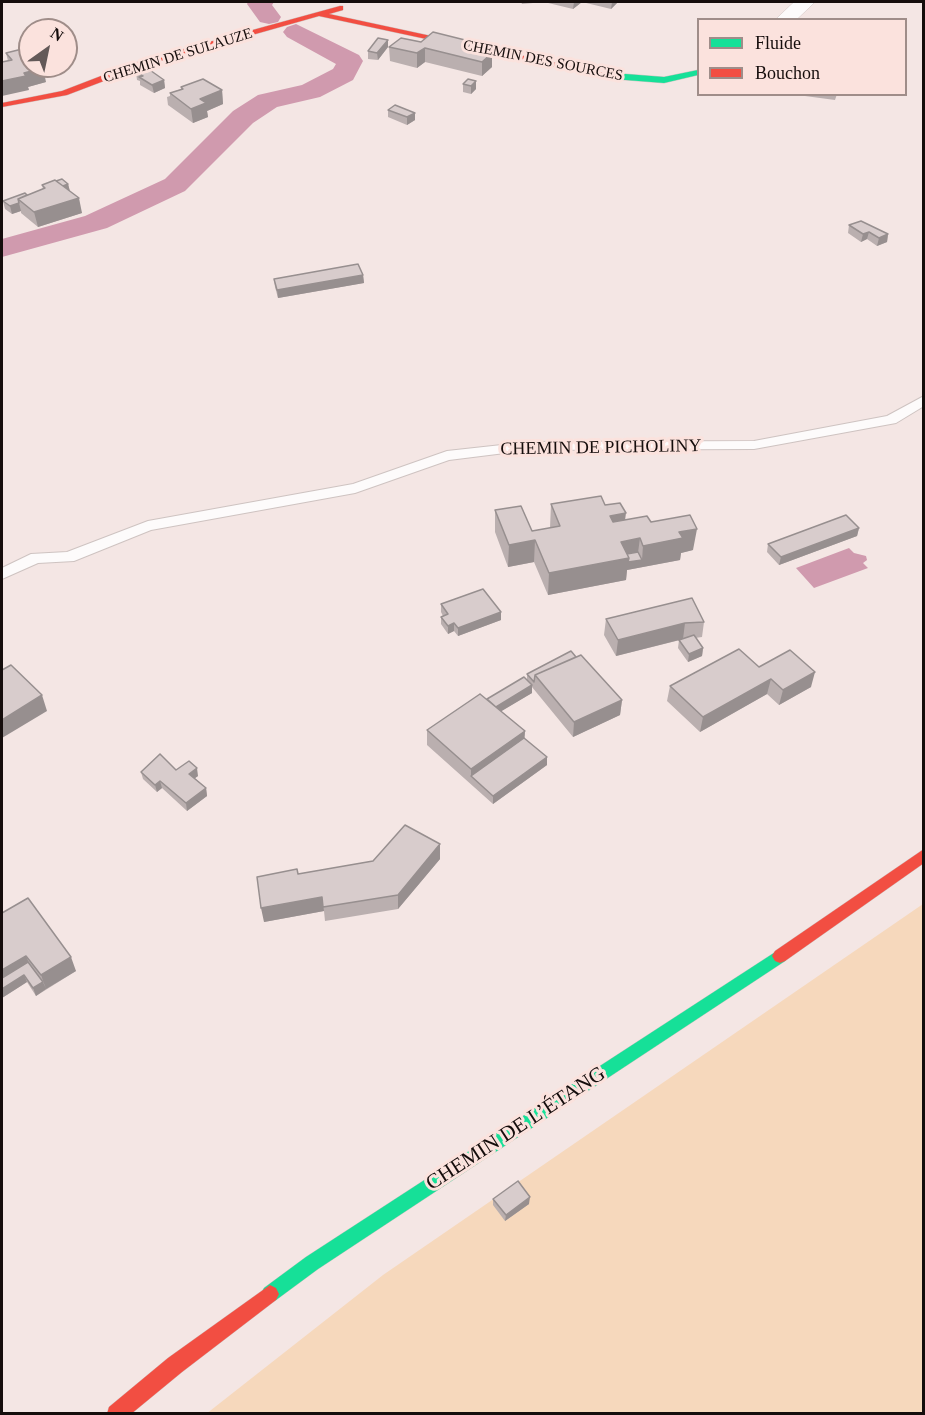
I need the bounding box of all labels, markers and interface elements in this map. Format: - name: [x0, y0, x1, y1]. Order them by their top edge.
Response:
- north arrow: [18, 18, 78, 78]
- legend: [697, 18, 907, 96]
- text: N: [48, 24, 66, 44]
- street label: CHEMIN DE SULAUZE: [101, 25, 255, 87]
- text: Fluide: [755, 33, 801, 53]
- street label: CHEMIN DES SOURCES: [462, 37, 624, 85]
- text: Bouchon: [755, 63, 820, 83]
- street label: CHEMIN DE PICHOLINY: [500, 435, 702, 461]
- street label: CHEMIN DE L’ÉTANG: [422, 1062, 610, 1196]

